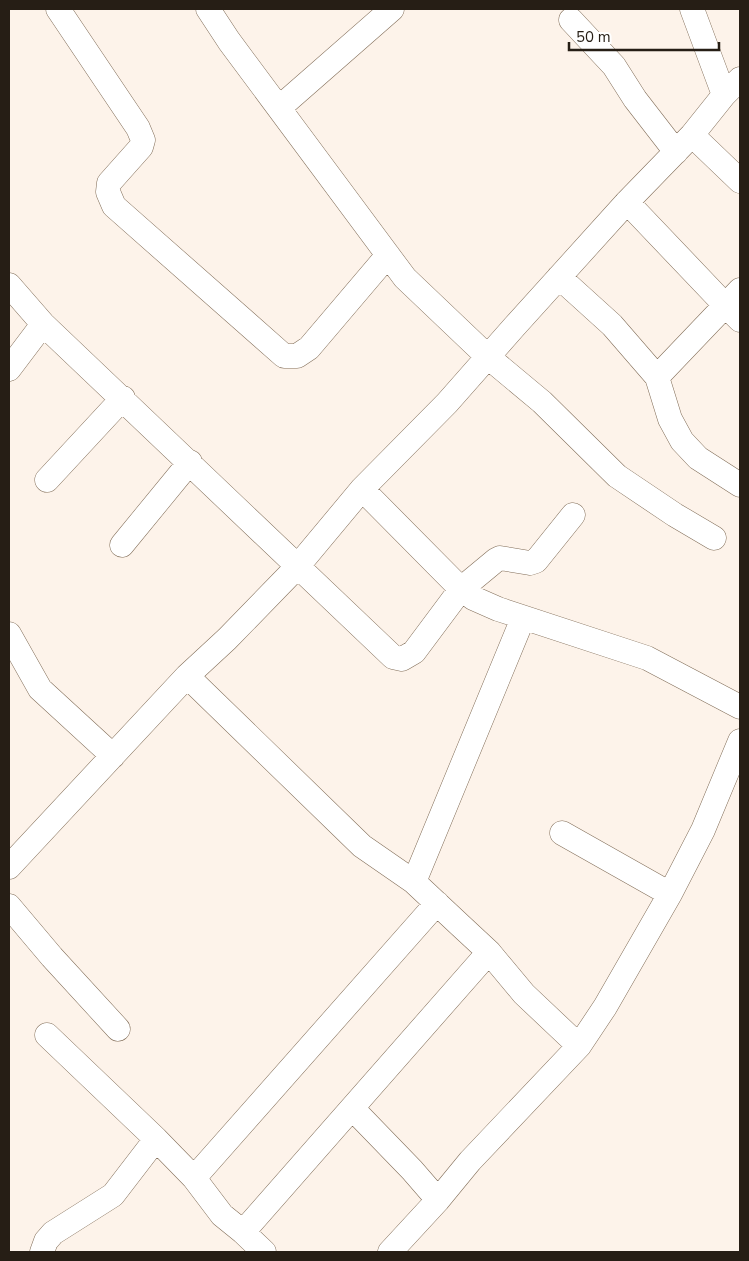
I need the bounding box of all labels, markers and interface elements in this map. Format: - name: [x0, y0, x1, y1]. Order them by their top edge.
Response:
- scale bar: [569, 20, 719, 52]
- text: 50 m: [576, 27, 611, 47]

